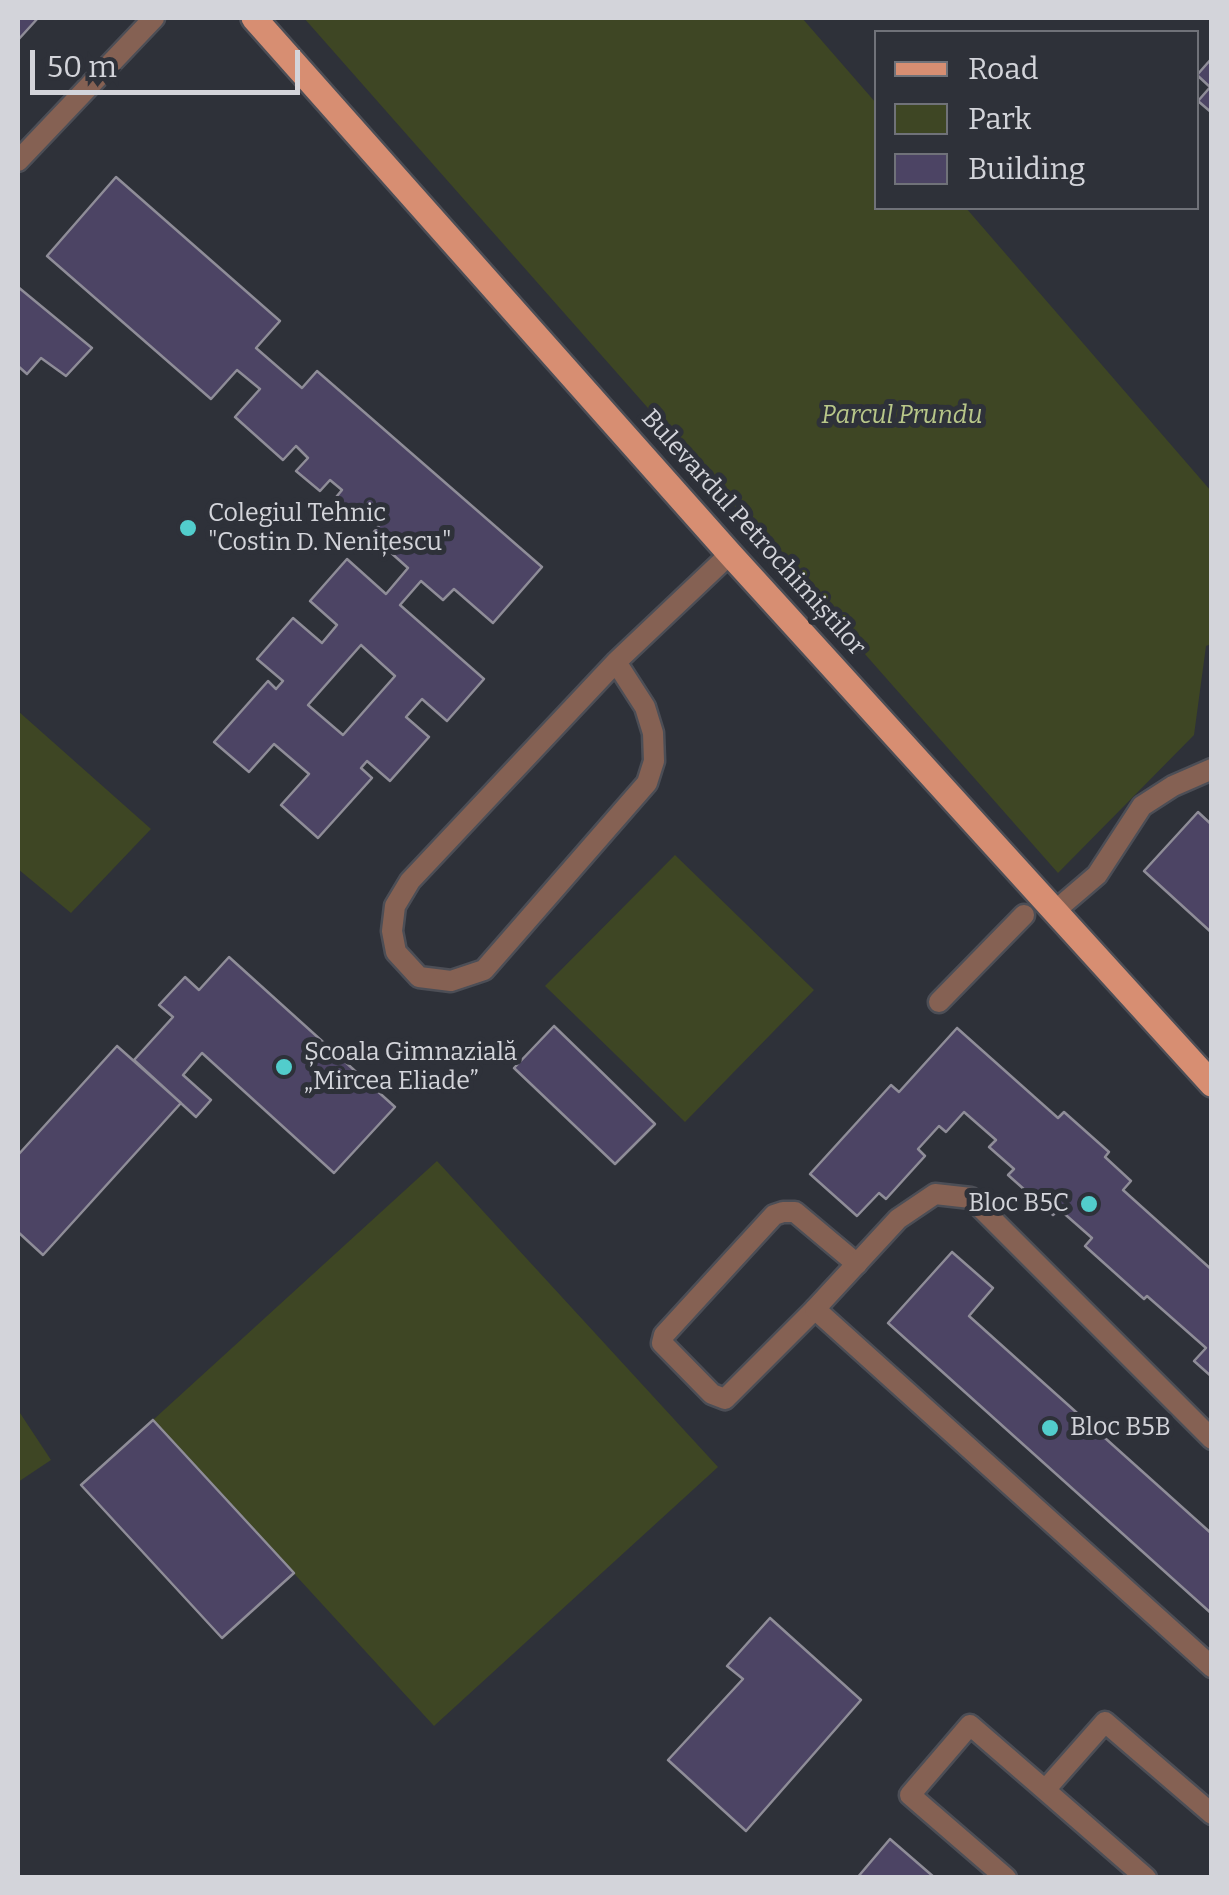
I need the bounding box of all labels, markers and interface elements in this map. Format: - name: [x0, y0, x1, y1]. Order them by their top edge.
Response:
- scale bar: [35, 30, 305, 92]
- legend: [874, 30, 1199, 210]
- text: 50 m: [47, 49, 117, 85]
- text: Road: [968, 51, 1039, 87]
- text: Park: [968, 101, 1031, 137]
- text: Building: [968, 151, 1086, 187]
- park label: Parcul Prundu: [821, 401, 983, 431]
- street label: Bulevardul Petrochimiștilor: [634, 404, 872, 662]
- place label: Colegiul Tehnic "Costin D. Nenițescu": [208, 499, 451, 558]
- marker: Colegiul Tehnic "Costin D. Nenițescu": [177, 517, 199, 539]
- place label: Școala Gimnazială „Mircea Eliade”: [304, 1038, 517, 1097]
- marker: Școala Gimnazială „Mircea Eliade”: [273, 1056, 295, 1078]
- place label: Bloc B5C: [968, 1189, 1069, 1219]
- marker: Bloc B5C: [1078, 1193, 1100, 1215]
- place label: Bloc B5B: [1070, 1413, 1171, 1443]
- marker: Bloc B5B: [1039, 1417, 1061, 1439]

